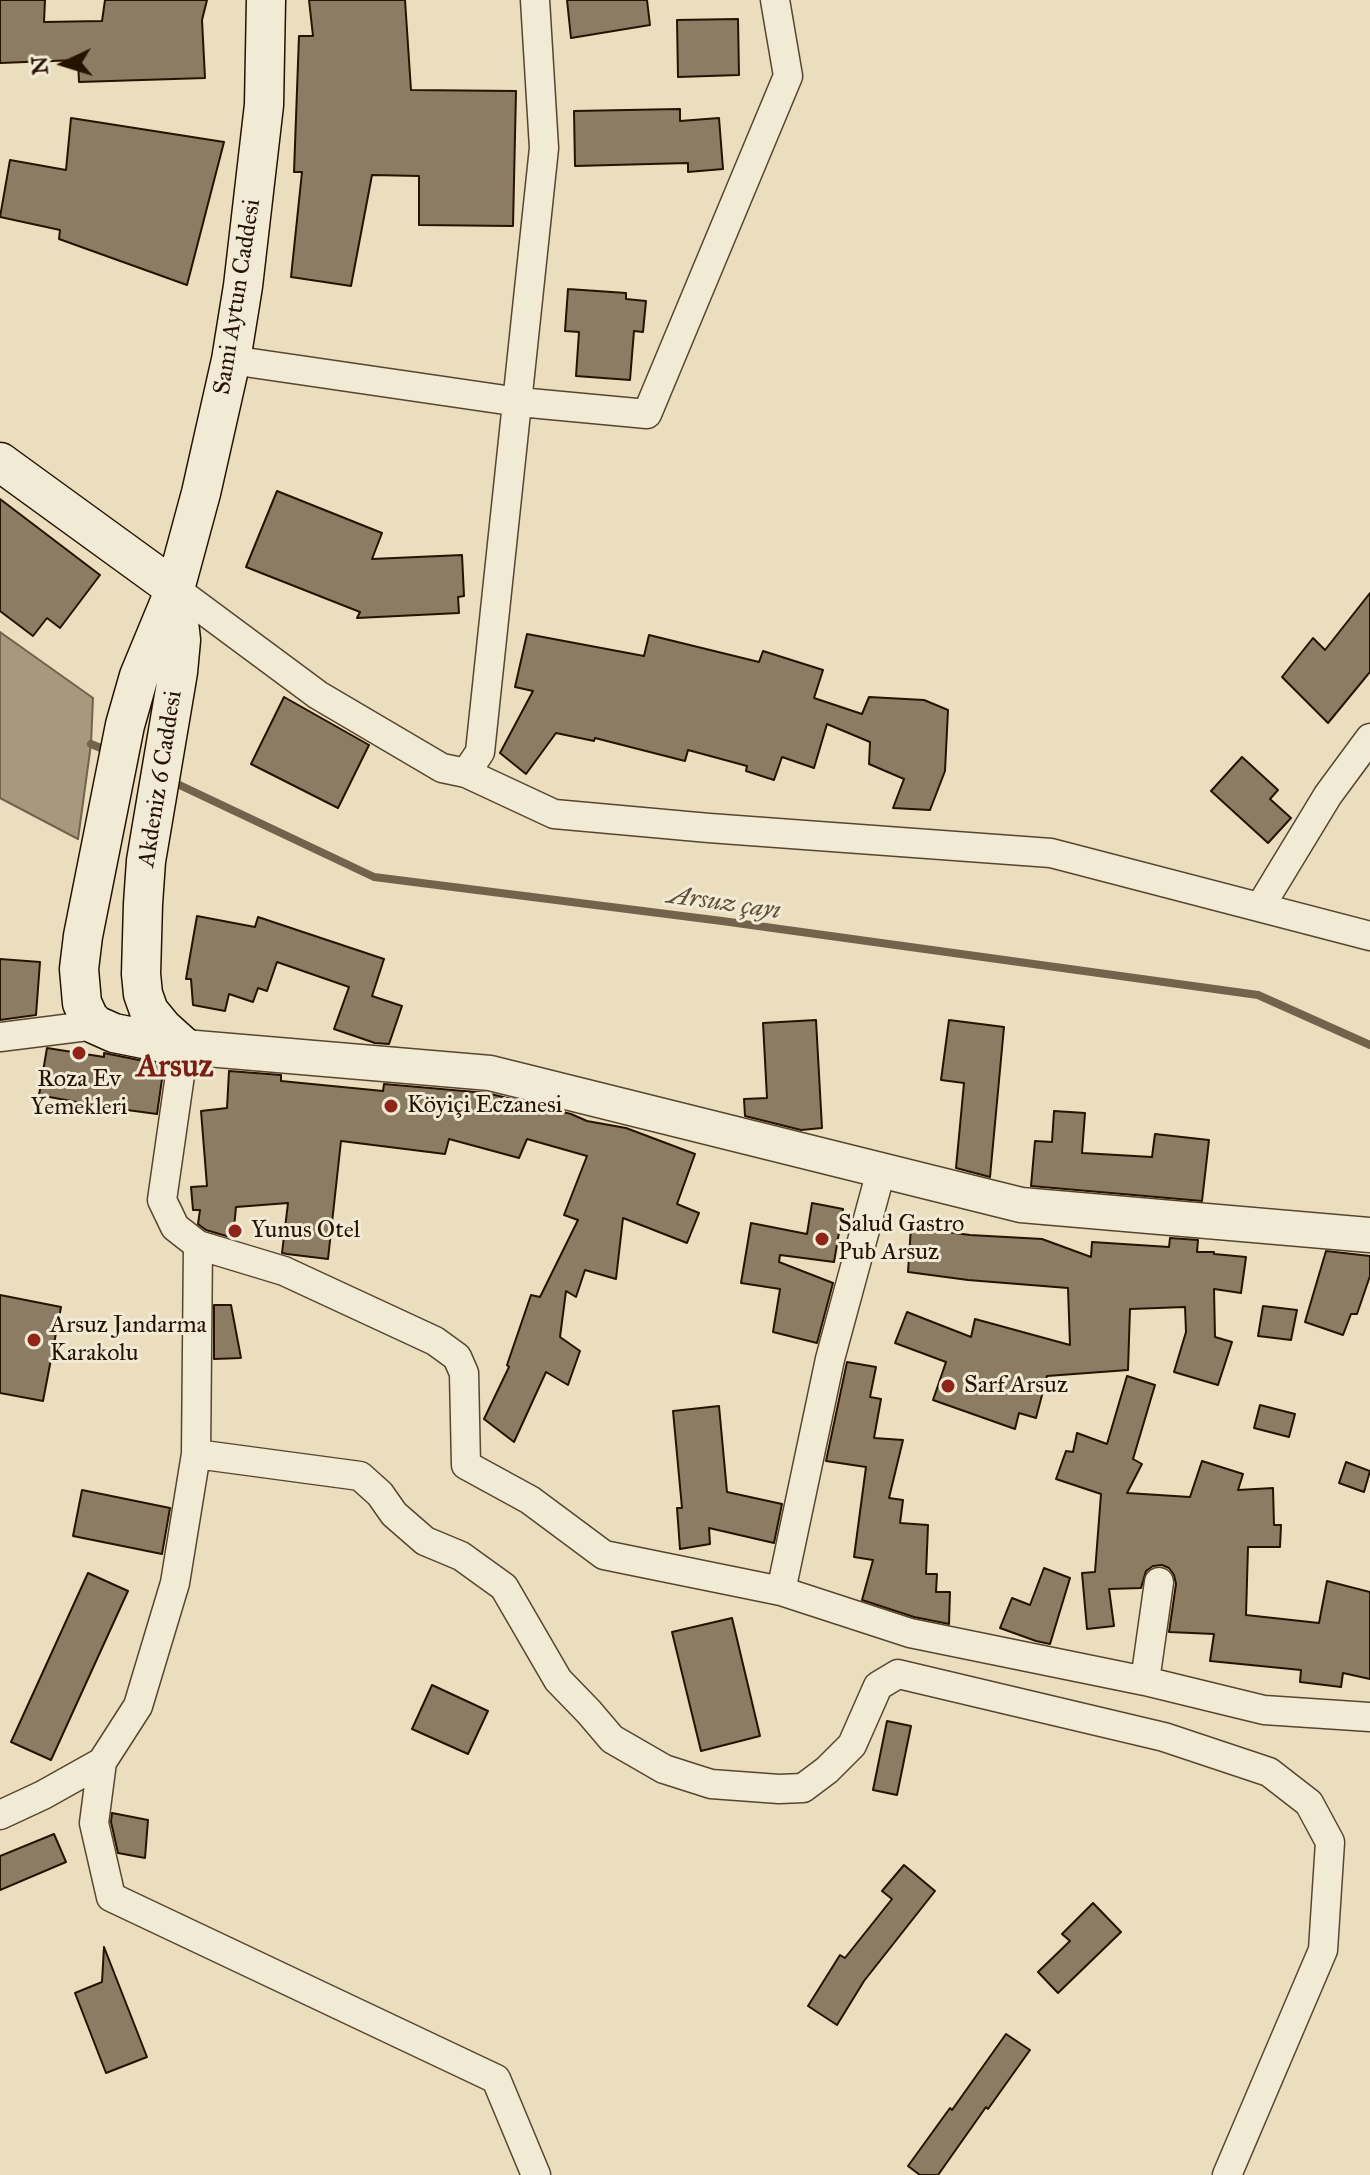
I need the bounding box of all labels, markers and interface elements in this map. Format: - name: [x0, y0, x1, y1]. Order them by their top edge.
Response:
- north arrow: [24, 24, 104, 104]
- text: N: [25, 55, 54, 76]
- street label: Sami Aytun Caddesi: [208, 197, 268, 397]
- street label: Akdeniz 6 Caddesi: [133, 689, 189, 869]
- water label: Arsuz çayı: [665, 881, 783, 927]
- marker: Roza Ev Yemekleri: [70, 1044, 88, 1062]
- district label: Arsuz: [136, 1049, 214, 1087]
- place label: Roza Ev Yemekleri: [31, 1066, 127, 1122]
- place label: Köyiçi Eczanesi: [407, 1092, 562, 1120]
- marker: Köyiçi Eczanesi: [382, 1097, 400, 1115]
- place label: Salud Gastro Pub Arsuz: [838, 1211, 964, 1267]
- place label: Yunus Otel: [251, 1217, 360, 1245]
- marker: Yunus Otel: [226, 1222, 244, 1240]
- marker: Salud Gastro Pub Arsuz: [813, 1230, 831, 1248]
- place label: Arsuz Jandarma Karakolu: [50, 1312, 207, 1368]
- marker: Arsuz Jandarma Karakolu: [25, 1331, 43, 1349]
- place label: Sarf Arsuz: [964, 1372, 1068, 1400]
- marker: Sarf Arsuz: [939, 1377, 957, 1395]

